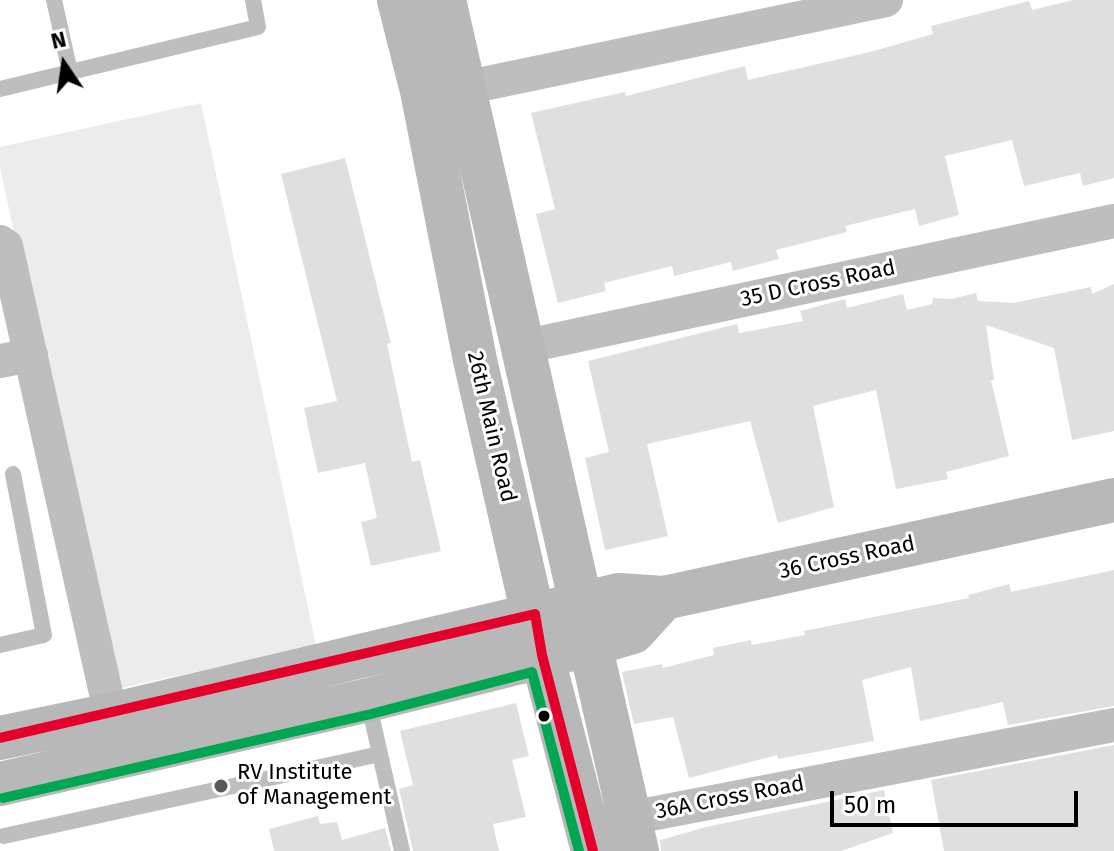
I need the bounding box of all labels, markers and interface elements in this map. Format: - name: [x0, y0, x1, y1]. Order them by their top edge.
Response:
- north arrow: [24, 24, 104, 104]
- text: N: [48, 25, 69, 55]
- street label: 35 D Cross Road: [738, 255, 898, 313]
- street label: 26th Main Road: [461, 349, 521, 505]
- street label: 36 Cross Road: [777, 531, 917, 585]
- unlabelled marker: [536, 708, 552, 724]
- place label: RV Institute of Management: [237, 760, 392, 812]
- street label: 36A Cross Road: [654, 771, 806, 825]
- scale bar: [834, 775, 1082, 825]
- marker: RV Institute of Management: [212, 777, 230, 795]
- text: 50 m: [844, 791, 896, 819]

